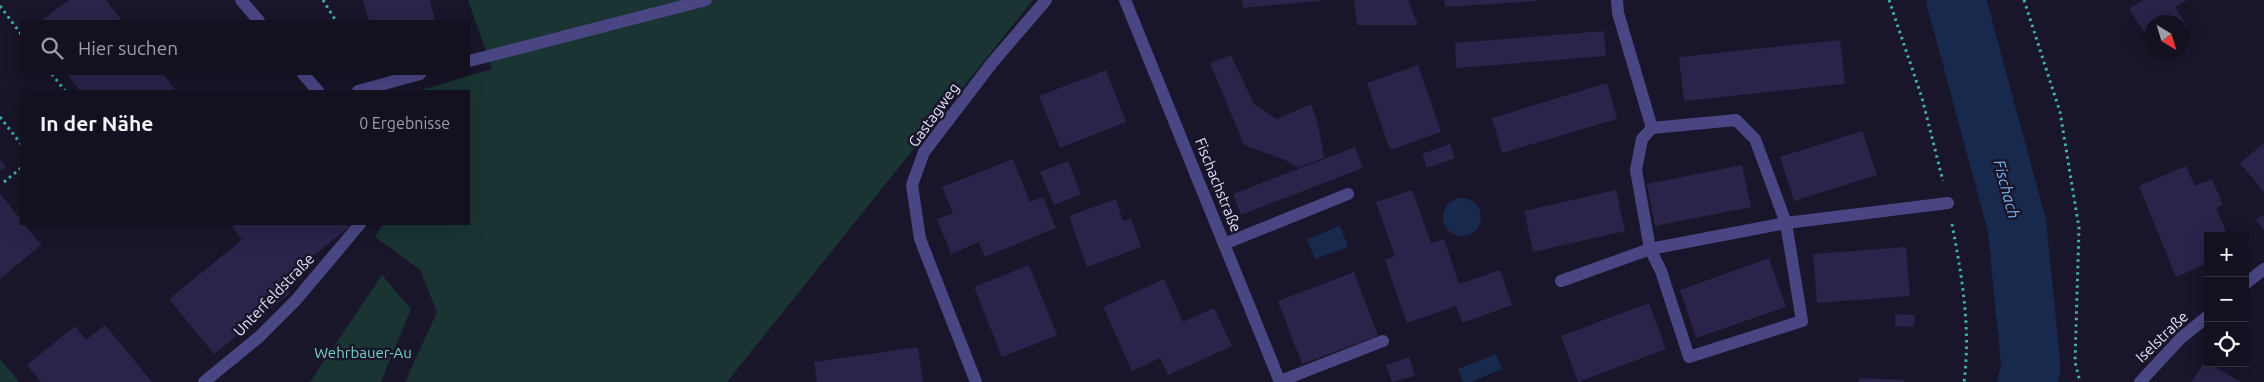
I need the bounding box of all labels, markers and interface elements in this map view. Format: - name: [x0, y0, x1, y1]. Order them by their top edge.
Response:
- north arrow: [2144, 15, 2189, 60]
- search box: [20, 20, 470, 75]
- icon: search: [38, 34, 66, 62]
- text: Hier suchen: [78, 37, 178, 59]
- street label: Gastagweg: [905, 79, 962, 150]
- text: In der Nähe: [40, 111, 153, 135]
- text: 0 Ergebnisse: [359, 114, 450, 132]
- street label: Fischachstraße: [1192, 135, 1245, 234]
- water label: Fischach: [1991, 158, 2023, 220]
- map controls: [2204, 232, 2249, 367]
- button: +: [2204, 232, 2249, 277]
- street label: Unterfeldstraße: [230, 250, 317, 340]
- button: −: [2204, 277, 2249, 322]
- street label: Iselstraße: [2132, 308, 2191, 366]
- button: locate: [2204, 322, 2249, 367]
- park label: Wehrbauer-Au: [314, 344, 412, 361]

